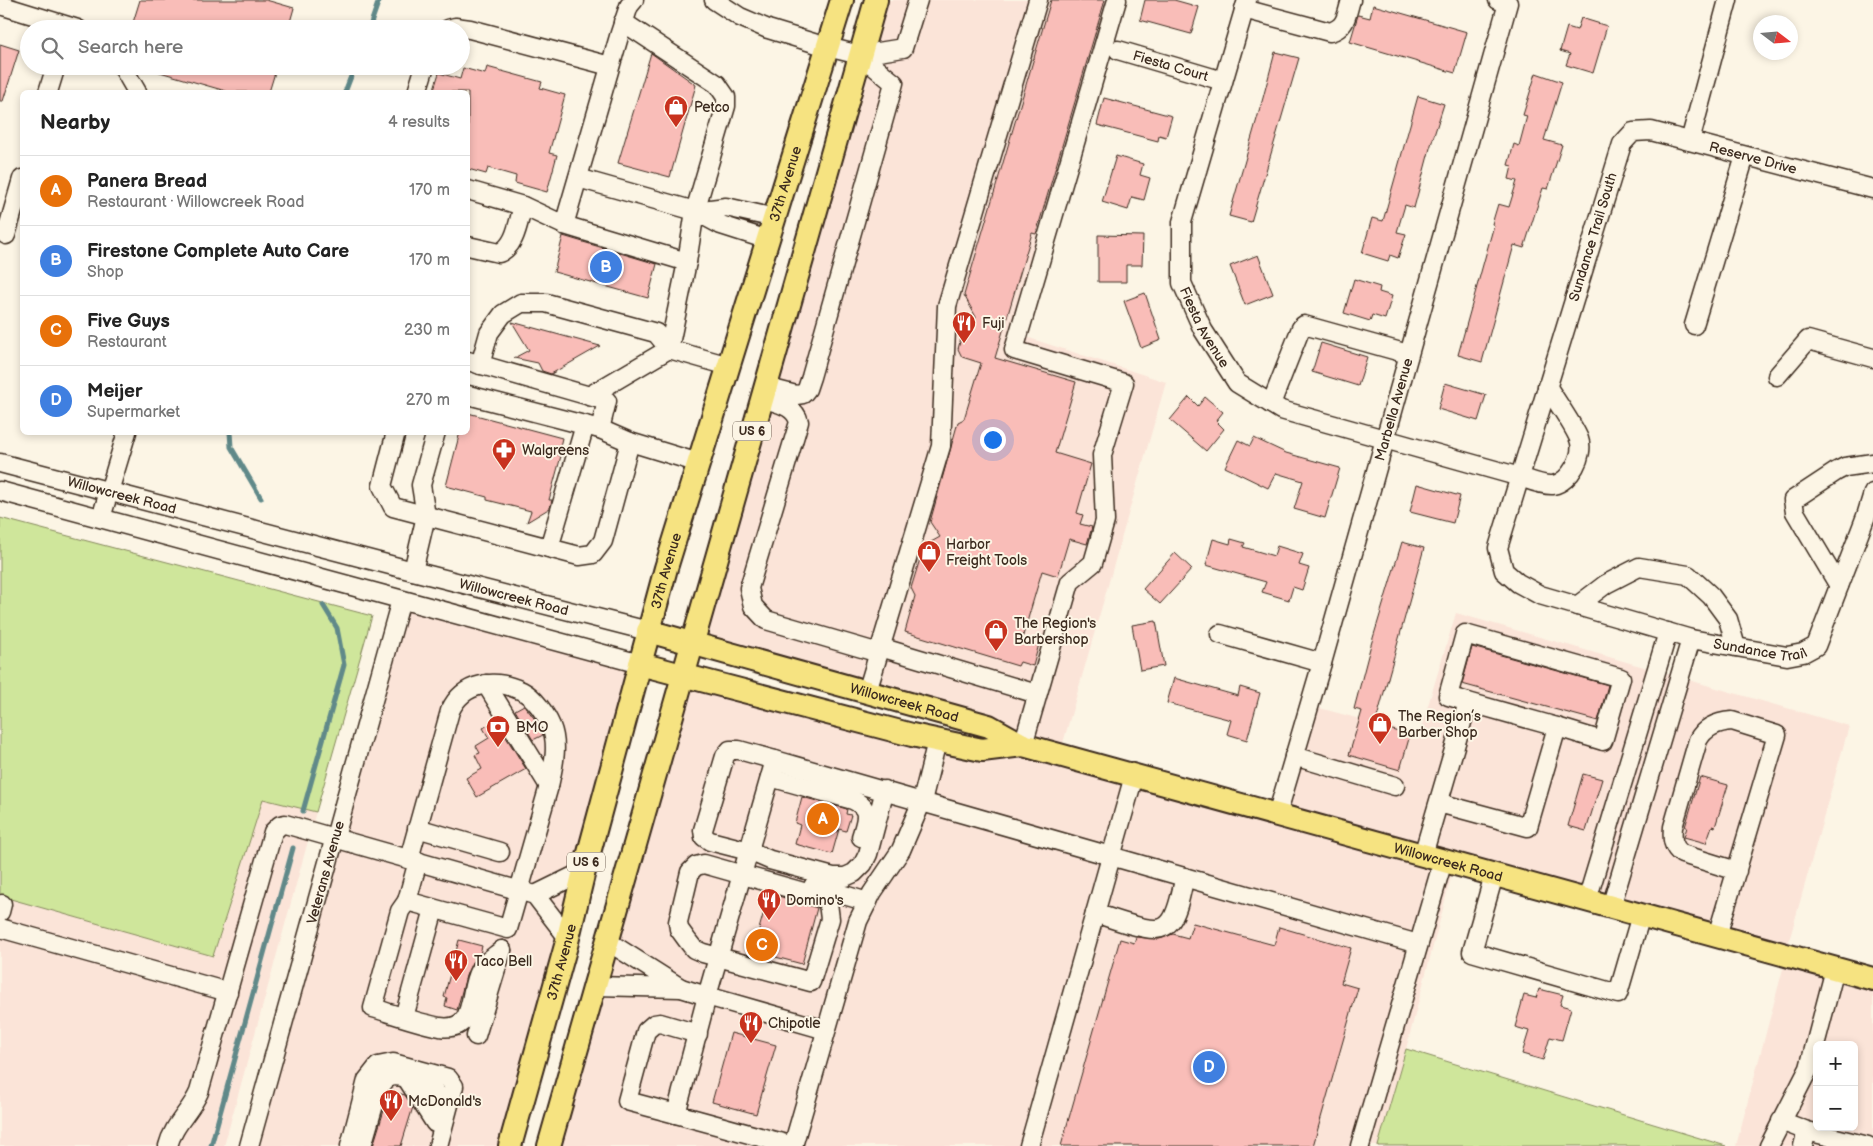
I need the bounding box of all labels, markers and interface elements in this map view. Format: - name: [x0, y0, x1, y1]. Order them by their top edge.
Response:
- north arrow: [1753, 15, 1798, 60]
- search box: [20, 20, 470, 75]
- icon: search: [38, 34, 66, 62]
- text: Search here: [78, 36, 183, 59]
- street label: Fiesta Court: [1131, 46, 1211, 85]
- shop icon: Petco: [663, 94, 689, 128]
- place label: Petco: [694, 99, 730, 116]
- text: Nearby: [40, 110, 110, 135]
- text: 4 results: [388, 113, 450, 132]
- street label: Reserve Drive: [1707, 138, 1799, 178]
- street label: 37th Avenue: [765, 144, 805, 224]
- text: Panera Bread: [87, 170, 207, 193]
- street label: Sundance Trail South: [1565, 170, 1621, 303]
- text: A: [51, 181, 61, 200]
- text: 170 m: [409, 181, 450, 200]
- text: Restaurant · Willowcreek Road: [87, 193, 304, 212]
- text: Firestone Complete Auto Care: [87, 240, 349, 263]
- pin: B: [590, 248, 622, 286]
- text: B: [50, 251, 62, 270]
- text: 170 m: [409, 251, 450, 270]
- text: Shop: [87, 263, 124, 282]
- street label: Fiesta Avenue: [1176, 284, 1233, 371]
- text: Five Guys: [87, 310, 170, 333]
- restaurant icon: Fuji: [951, 310, 977, 344]
- place label: Fuji: [982, 315, 1005, 332]
- text: C: [50, 321, 62, 340]
- text: 230 m: [404, 321, 450, 340]
- text: Restaurant: [87, 333, 167, 352]
- street label: Marbella Avenue: [1371, 356, 1416, 463]
- text: Meijer: [87, 380, 143, 403]
- text: D: [50, 391, 62, 410]
- text: 270 m: [406, 391, 450, 410]
- text: Supermarket: [87, 403, 180, 422]
- road number: US 6: [733, 422, 771, 441]
- your location: [980, 427, 1006, 453]
- pharmacy icon: Walgreens: [491, 437, 517, 471]
- place label: Walgreens: [522, 442, 589, 459]
- street label: Willowcreek Road: [66, 472, 178, 517]
- street label: 37th Avenue: [647, 531, 685, 611]
- place label: Harbor Freight Tools: [946, 536, 1027, 569]
- shop icon: Harbor Freight Tools: [916, 539, 942, 573]
- street label: Willowcreek Road: [457, 575, 570, 619]
- place label: The Region's Barbershop: [1014, 615, 1096, 648]
- shop icon: The Region's Barbershop: [983, 618, 1009, 652]
- street label: Sundance Trail: [1712, 635, 1810, 665]
- street label: Willowcreek Road: [848, 679, 961, 726]
- place label: The Region’s Barber Shop: [1398, 708, 1481, 741]
- shop icon: The Region’s Barber Shop: [1367, 711, 1393, 745]
- bank icon: BMO: [485, 714, 511, 748]
- place label: BMO: [516, 719, 549, 736]
- pin: A: [807, 800, 839, 838]
- street label: Veterans Avenue: [303, 819, 348, 926]
- street label: Willowcreek Road: [1392, 839, 1505, 885]
- road number: US 6: [567, 852, 605, 872]
- restaurant icon: Domino's: [756, 887, 782, 921]
- place label: Domino's: [786, 892, 844, 909]
- street label: 37th Avenue: [543, 922, 580, 1002]
- pin: C: [746, 926, 778, 964]
- restaurant icon: Taco Bell: [443, 948, 469, 982]
- place label: Taco Bell: [474, 953, 532, 970]
- restaurant icon: Chipotle: [738, 1010, 764, 1044]
- place label: Chipotle: [768, 1015, 821, 1032]
- map controls: [1813, 1041, 1858, 1131]
- button: +: [1813, 1041, 1858, 1086]
- pin: D: [1193, 1048, 1225, 1086]
- button: −: [1813, 1086, 1858, 1131]
- restaurant icon: McDonald's: [378, 1088, 404, 1122]
- place label: McDonald's: [408, 1093, 482, 1110]

